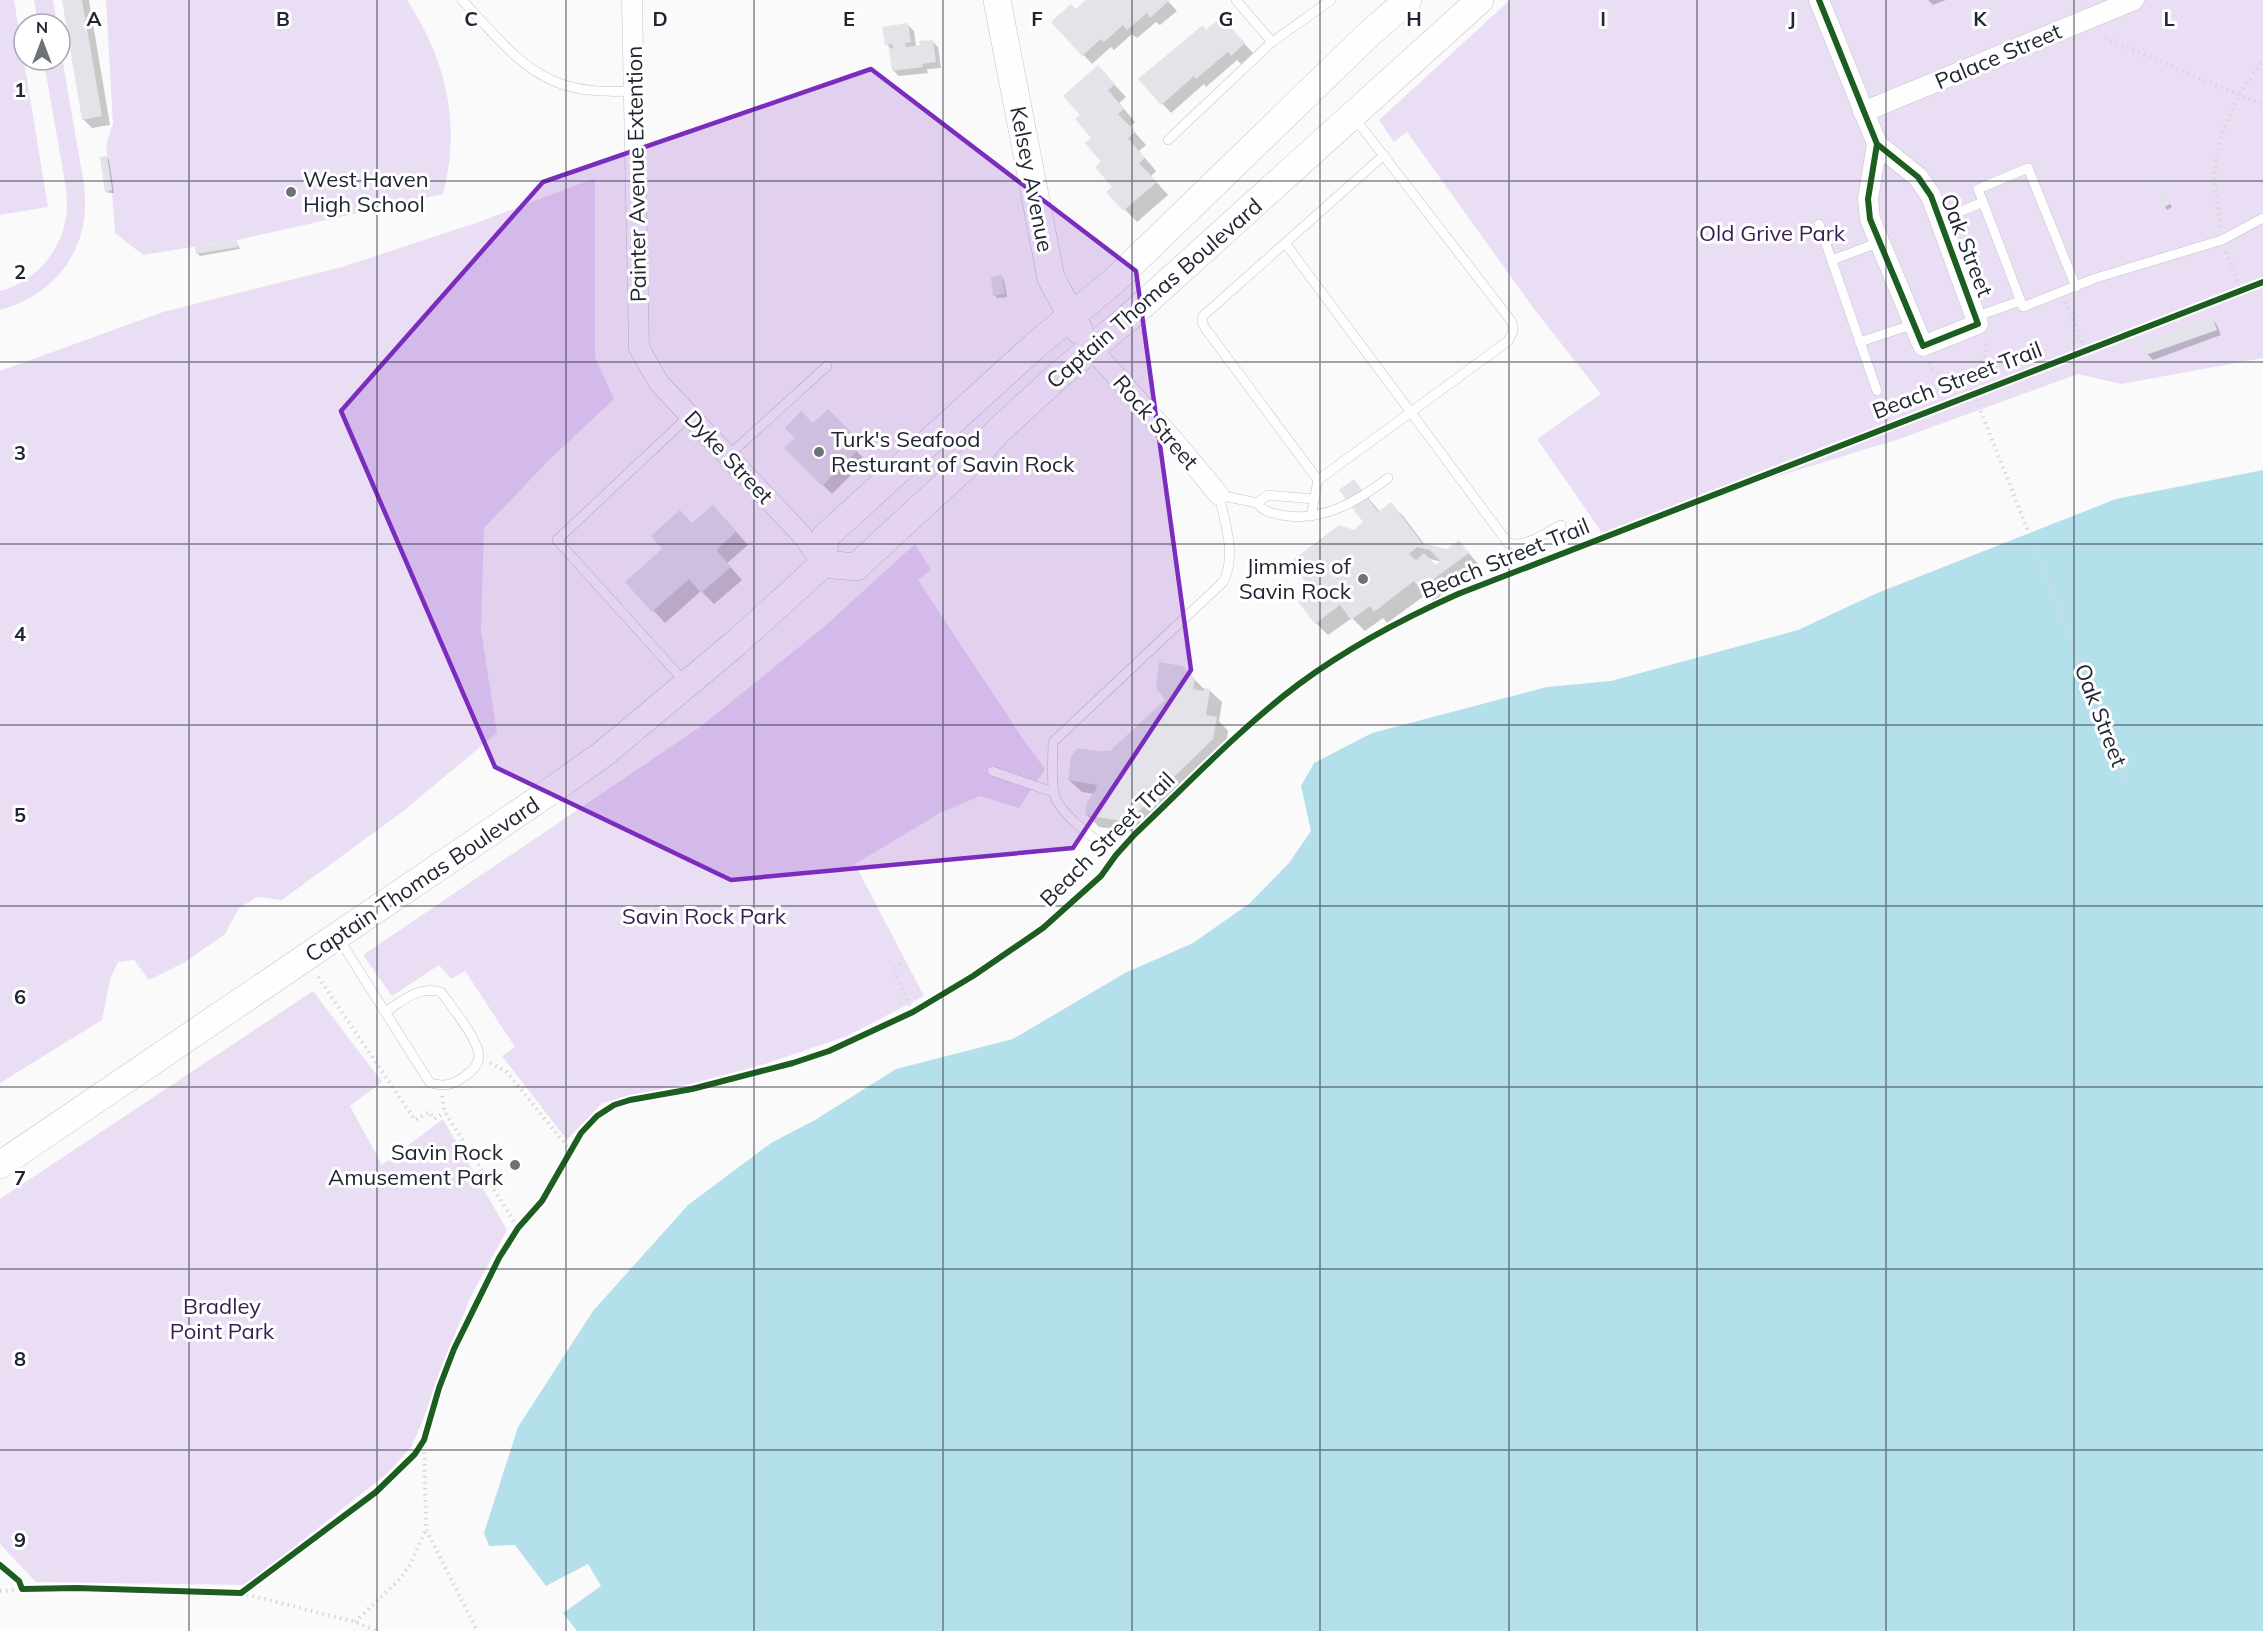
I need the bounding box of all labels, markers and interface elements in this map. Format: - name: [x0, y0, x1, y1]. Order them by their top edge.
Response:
- text: A: [87, 6, 102, 31]
- text: B: [276, 6, 290, 31]
- text: C: [464, 6, 478, 31]
- text: D: [652, 6, 668, 31]
- text: E: [843, 6, 855, 31]
- text: F: [1031, 6, 1043, 31]
- text: G: [1219, 6, 1233, 31]
- text: H: [1406, 6, 1422, 31]
- text: I: [1600, 6, 1606, 31]
- text: J: [1788, 6, 1796, 31]
- text: K: [1973, 6, 1987, 31]
- text: L: [2163, 6, 2175, 31]
- north arrow: [12, 12, 72, 72]
- text: N: [36, 17, 48, 37]
- street label: Palace Street: [1931, 17, 2066, 95]
- street label: Painter Avenue Extention: [620, 46, 652, 302]
- text: 1: [14, 77, 26, 102]
- street label: Kelsey Avenue: [1004, 104, 1060, 254]
- place label: West Haven High School: [303, 165, 429, 218]
- marker: West Haven High School: [284, 185, 298, 199]
- street label: Oak Street: [1935, 190, 2000, 301]
- street label: Captain Thomas Boulevard: [1040, 192, 1268, 394]
- park label: Old Grive Park: [1699, 219, 1846, 247]
- text: 2: [14, 259, 26, 284]
- street label: Beach Street Trail: [1868, 335, 2046, 425]
- street label: Rock Street: [1107, 369, 1205, 475]
- street label: Dyke Street: [679, 404, 780, 510]
- place label: Turk's Seafood Resturant of Savin Rock: [831, 425, 1075, 478]
- text: 3: [14, 440, 26, 465]
- marker: Turk's Seafood Resturant of Savin Rock: [812, 445, 826, 459]
- street label: Beach Street Trail: [1417, 511, 1593, 605]
- place label: Jimmies of Savin Rock: [1239, 552, 1352, 605]
- marker: Jimmies of Savin Rock: [1356, 572, 1370, 586]
- text: 4: [14, 621, 26, 646]
- street label: Oak Street: [2069, 660, 2134, 771]
- street label: Beach Street Trail: [1034, 766, 1180, 912]
- street label: Captain Thomas Boulevard: [299, 790, 545, 968]
- text: 5: [14, 802, 26, 827]
- park label: Savin Rock Park: [622, 902, 787, 930]
- text: 6: [14, 984, 26, 1009]
- place label: Savin Rock Amusement Park: [328, 1138, 504, 1191]
- marker: Savin Rock Amusement Park: [508, 1158, 522, 1172]
- text: 7: [14, 1165, 26, 1190]
- park label: Bradley Point Park: [170, 1292, 275, 1345]
- text: 8: [14, 1346, 26, 1371]
- text: 9: [14, 1527, 26, 1552]

